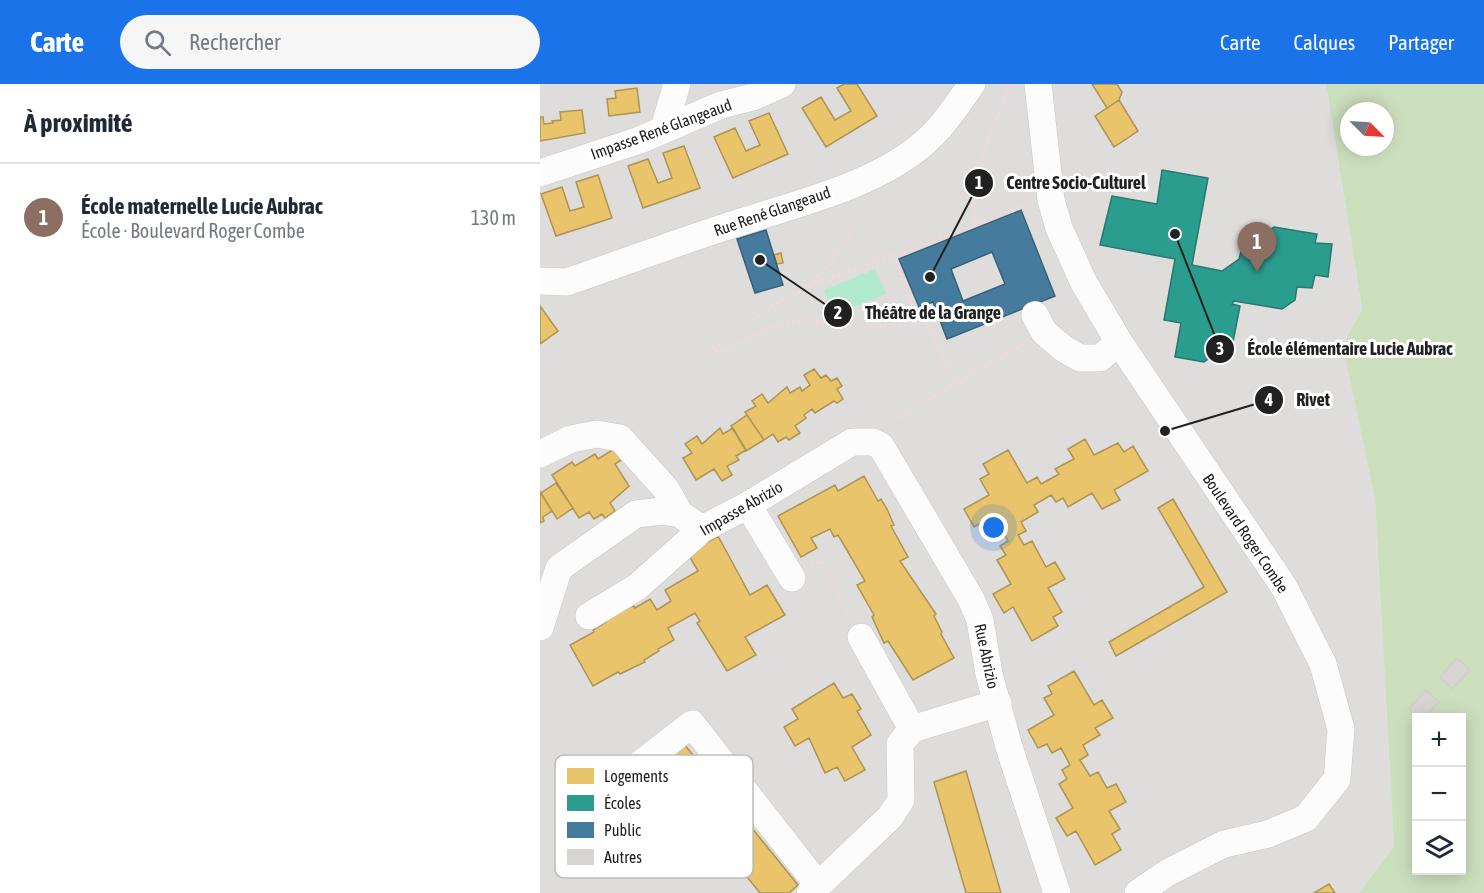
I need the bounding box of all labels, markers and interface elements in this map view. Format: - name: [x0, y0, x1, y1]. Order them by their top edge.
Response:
- search box: [120, 15, 540, 69]
- text: Carte: [30, 26, 84, 58]
- icon: search: [141, 26, 174, 59]
- text: Rechercher: [189, 29, 281, 55]
- text: Carte: [1220, 30, 1261, 54]
- text: Calques: [1294, 30, 1355, 54]
- text: Partager: [1388, 30, 1454, 54]
- street label: Impasse René Glangeaud: [588, 95, 734, 164]
- north arrow: [1340, 102, 1394, 156]
- text: À proximité: [24, 108, 132, 138]
- callout: Centre Socio-Culturel: [964, 165, 1157, 201]
- text: 1: [975, 172, 983, 193]
- text: Centre Socio-Culturel: [1006, 172, 1146, 193]
- street label: Rue René Glangeaud: [711, 183, 833, 240]
- text: École maternelle Lucie Aubrac: [81, 193, 323, 219]
- text: 1: [39, 206, 48, 229]
- text: 130 m: [471, 206, 516, 229]
- text: École · Boulevard Roger Combe: [81, 219, 305, 242]
- pin: 1: [1238, 222, 1276, 272]
- callout: Théâtre de la Grange: [823, 295, 1013, 331]
- text: 2: [834, 302, 842, 323]
- text: Théâtre de la Grange: [865, 302, 1001, 323]
- callout: École élémentaire Lucie Aubrac: [1205, 331, 1465, 367]
- text: 3: [1216, 338, 1224, 359]
- text: École élémentaire Lucie Aubrac: [1247, 338, 1453, 359]
- callout: Rivet: [1254, 382, 1342, 418]
- text: 4: [1264, 389, 1273, 410]
- text: Rivet: [1296, 389, 1331, 410]
- street label: Boulevard Roger Combe: [1199, 470, 1293, 597]
- street label: Impasse Abrizio: [697, 477, 786, 540]
- your location: [979, 513, 1008, 542]
- street label: Rue Abrizio: [971, 622, 1003, 690]
- map controls: [1412, 713, 1466, 875]
- button: +: [1412, 713, 1466, 767]
- legend: [555, 755, 753, 878]
- text: Logements: [604, 767, 669, 786]
- button: −: [1412, 767, 1466, 821]
- text: Écoles: [604, 794, 642, 812]
- text: Public: [604, 821, 641, 839]
- button: layers: [1412, 821, 1466, 875]
- text: Autres: [604, 848, 642, 866]

